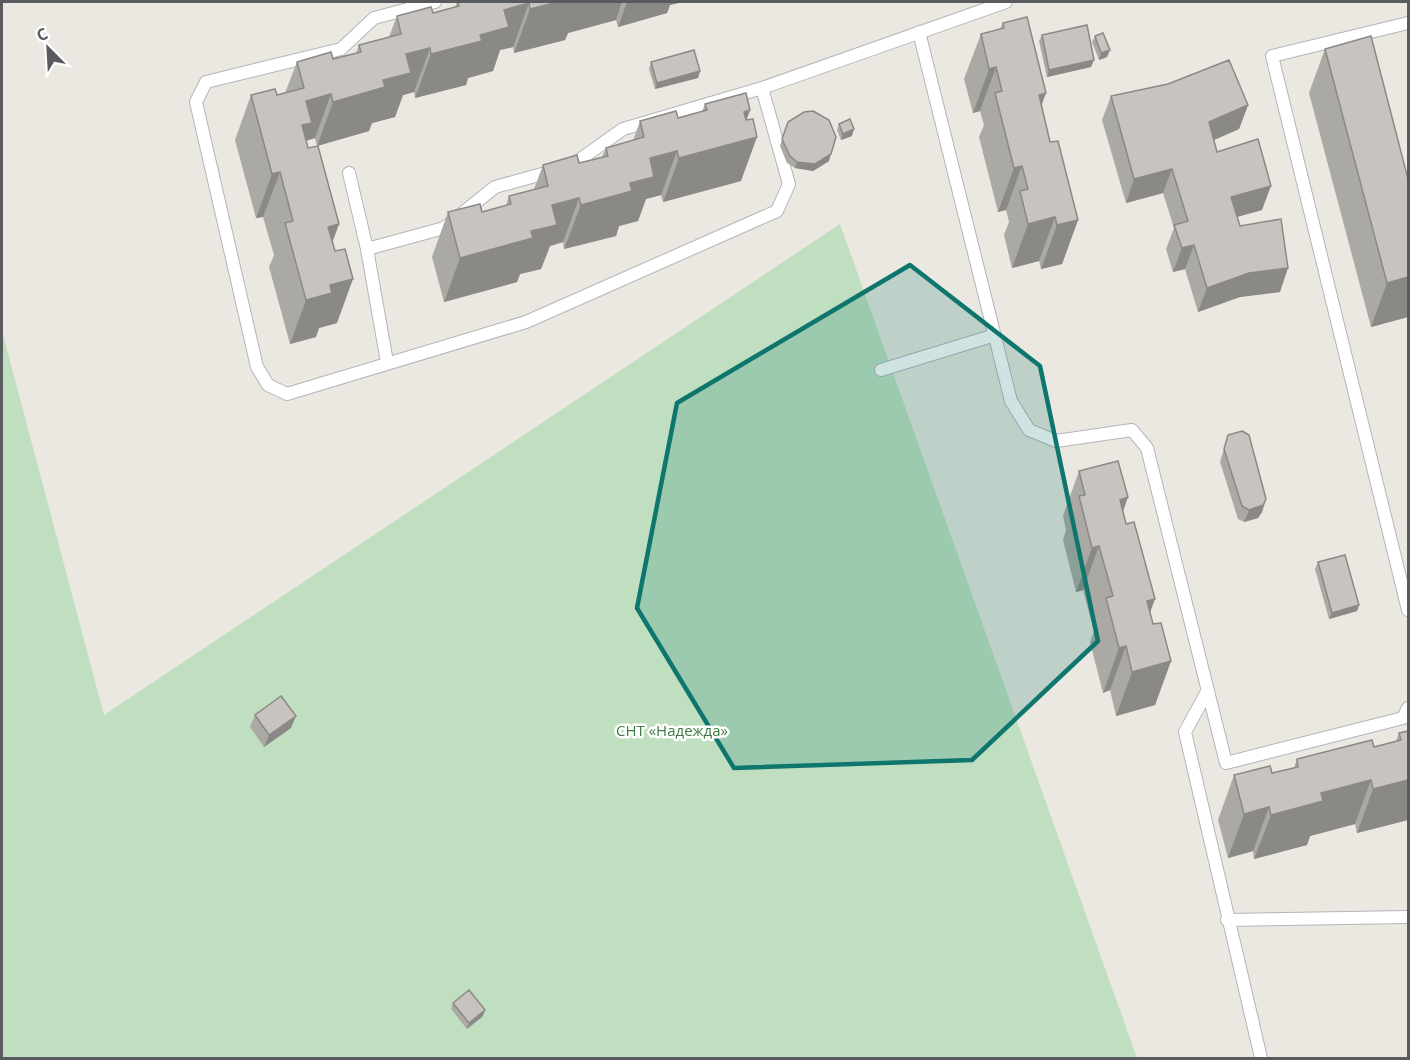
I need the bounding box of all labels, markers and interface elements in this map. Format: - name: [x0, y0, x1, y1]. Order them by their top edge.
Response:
- north arrow: [18, 18, 78, 78]
- text: С: [33, 22, 51, 46]
- park label: СНТ «Надежда»: [616, 720, 728, 740]

